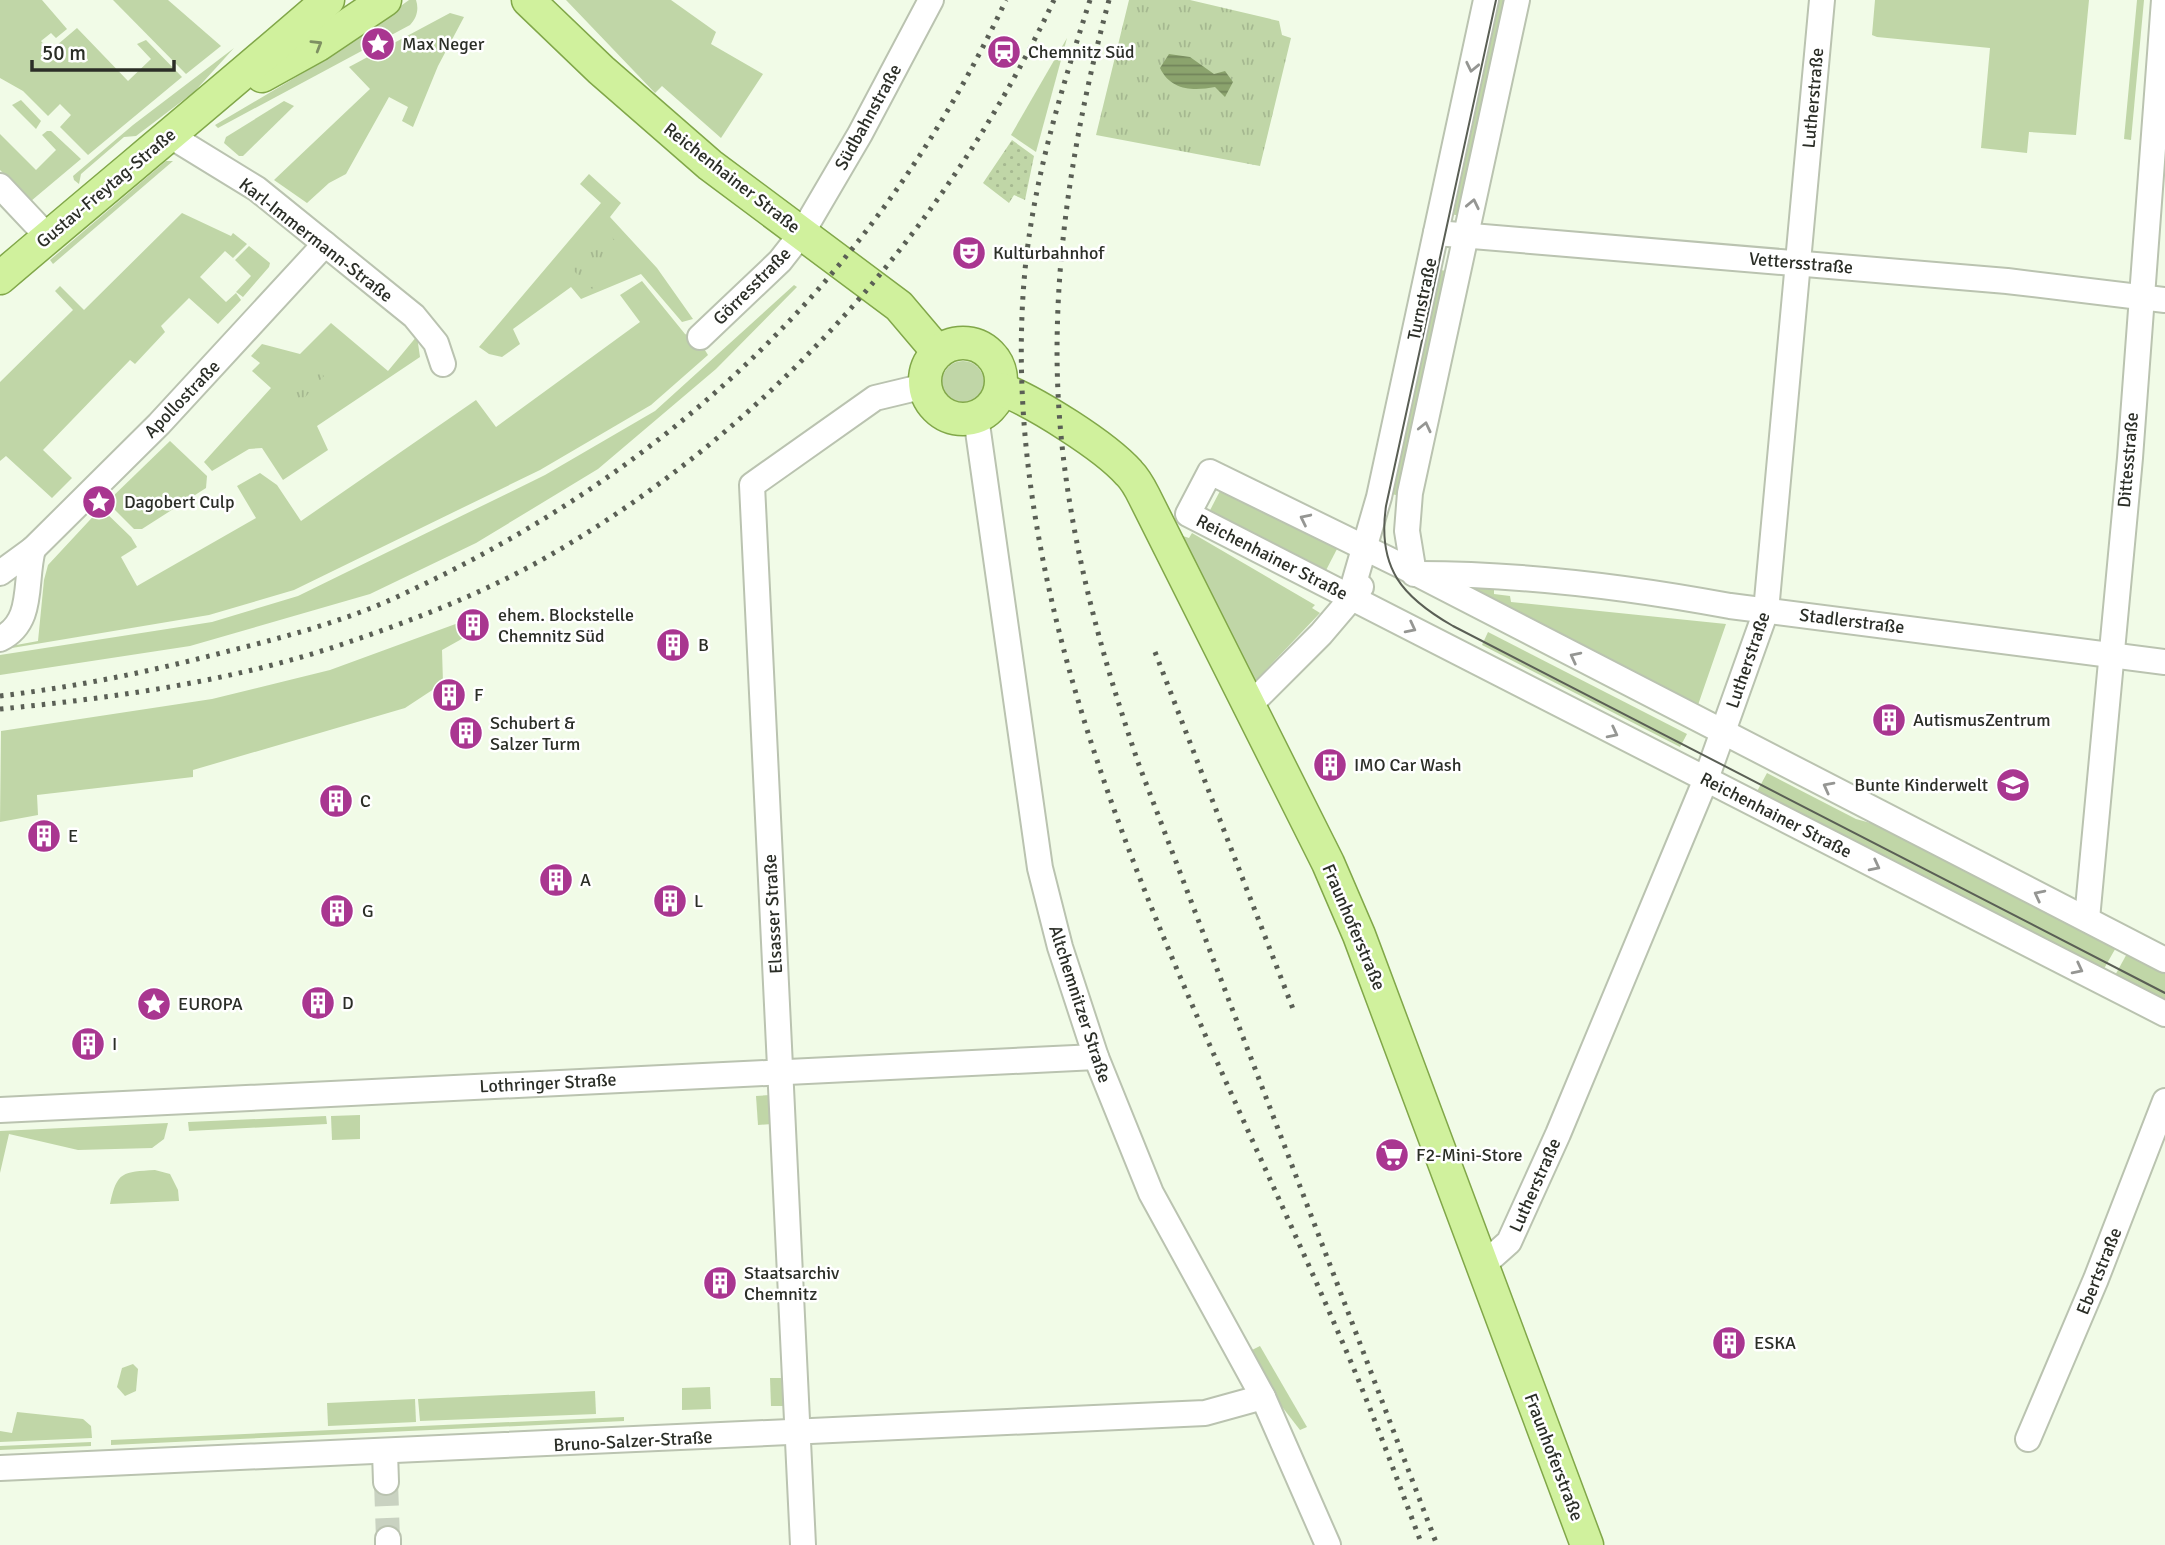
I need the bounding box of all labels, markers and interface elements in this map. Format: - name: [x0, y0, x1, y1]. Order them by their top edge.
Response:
- place icon: Max Neger: [359, 25, 397, 63]
- scale bar: [32, 28, 173, 72]
- place label: Max Neger: [402, 33, 485, 55]
- station icon: Chemnitz Süd: [985, 33, 1023, 71]
- text: 50 m: [42, 40, 86, 66]
- one-way arrow: [309, 40, 322, 53]
- place label: Chemnitz Süd: [1028, 41, 1135, 63]
- street label: Lutherstraße: [1798, 47, 1828, 149]
- street label: Südbahnstraße: [830, 60, 906, 174]
- one-way arrow: [1465, 61, 1480, 73]
- street label: Reichenhainer Straße: [659, 118, 805, 238]
- street label: Gustav-Freytag-Straße: [32, 123, 180, 253]
- street label: Karl-Immermann-Straße: [235, 173, 397, 307]
- one-way arrow: [1464, 198, 1479, 210]
- theatre icon: Kulturbahnhof: [950, 234, 988, 272]
- place label: Kulturbahnhof: [993, 242, 1105, 264]
- street label: Görresstraße: [709, 243, 795, 329]
- street label: Vettersstraße: [1748, 247, 1854, 279]
- street label: Turnstraße: [1403, 256, 1441, 342]
- street label: Apollostraße: [140, 356, 224, 442]
- street label: Dittesstraße: [2113, 411, 2143, 509]
- one-way arrow: [1417, 421, 1432, 433]
- place icon: Dagobert Culp: [80, 483, 118, 521]
- place label: Dagobert Culp: [124, 491, 235, 513]
- street label: Reichenhainer Straße: [1193, 509, 1351, 605]
- one-way arrow: [1300, 513, 1312, 527]
- place label: ehem. Blockstelle Chemnitz Süd: [498, 604, 634, 647]
- street label: Stadlerstraße: [1798, 604, 1906, 638]
- building icon: ehem. Blockstelle Chemnitz Süd: [454, 606, 492, 644]
- street label: Lutherstraße: [1721, 609, 1775, 711]
- one-way arrow: [1404, 620, 1416, 633]
- building icon: B: [654, 626, 692, 664]
- place label: B: [698, 634, 709, 656]
- one-way arrow: [1570, 652, 1582, 665]
- building icon: F: [430, 676, 468, 714]
- place label: F: [474, 684, 483, 706]
- building icon: AutismusZentrum: [1870, 701, 1908, 739]
- place label: AutismusZentrum: [1913, 709, 2051, 731]
- place label: Schubert & Salzer Turm: [490, 712, 580, 755]
- building icon: Schubert & Salzer Turm: [447, 714, 485, 752]
- one-way arrow: [1606, 724, 1618, 738]
- building icon: IMO Car Wash: [1311, 746, 1349, 784]
- place label: IMO Car Wash: [1354, 754, 1462, 776]
- school or university icon: Bunte Kinderwelt: [1994, 766, 2032, 804]
- street label: Reichenhainer Straße: [1697, 767, 1855, 863]
- place label: Bunte Kinderwelt: [1854, 774, 1988, 796]
- building icon: C: [317, 782, 355, 820]
- one-way arrow: [1823, 782, 1835, 796]
- place label: C: [360, 790, 371, 812]
- building icon: E: [25, 817, 63, 855]
- place label: E: [68, 825, 78, 847]
- street label: Elsasser Straße: [759, 853, 787, 975]
- one-way arrow: [1868, 858, 1880, 872]
- building icon: A: [537, 861, 575, 899]
- street label: Fraunhoferstraße: [1318, 861, 1390, 993]
- place label: A: [580, 869, 591, 891]
- building icon: L: [651, 882, 689, 920]
- place label: L: [694, 890, 703, 912]
- one-way arrow: [2034, 890, 2046, 904]
- building icon: G: [318, 892, 356, 930]
- place label: G: [362, 900, 374, 922]
- street label: Altchemnitzer Straße: [1044, 922, 1116, 1086]
- one-way arrow: [2071, 961, 2083, 975]
- building icon: D: [299, 984, 337, 1022]
- place icon: EUROPA: [135, 985, 173, 1023]
- place label: D: [342, 992, 354, 1014]
- place label: EUROPA: [178, 993, 243, 1015]
- building icon: I: [69, 1025, 107, 1063]
- place label: I: [112, 1033, 117, 1055]
- street label: Lothringer Straße: [479, 1068, 617, 1098]
- street label: Lutherstraße: [1504, 1135, 1566, 1235]
- supermarket icon: F2-Mini-Store: [1373, 1136, 1411, 1174]
- place label: F2-Mini-Store: [1416, 1144, 1523, 1166]
- street label: Ebertstraße: [2072, 1224, 2126, 1318]
- place label: Staatsarchiv Chemnitz: [744, 1262, 840, 1305]
- building icon: Staatsarchiv Chemnitz: [701, 1264, 739, 1302]
- building icon: ESKA: [1710, 1324, 1748, 1362]
- place label: ESKA: [1754, 1332, 1796, 1354]
- street label: Fraunhoferstraße: [1520, 1390, 1588, 1524]
- street label: Bruno-Salzer-Straße: [553, 1426, 713, 1456]

